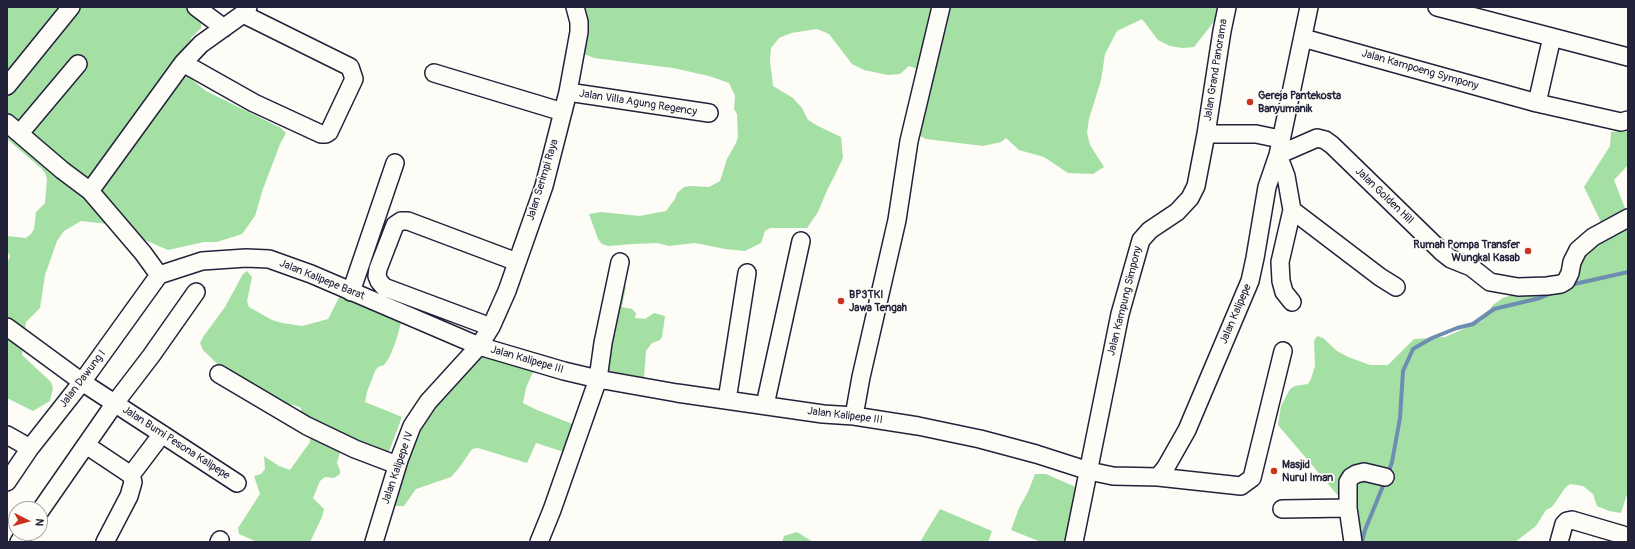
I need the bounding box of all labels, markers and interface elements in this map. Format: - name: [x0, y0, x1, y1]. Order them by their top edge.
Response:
- street label: Jalan Grand Panorama: [1201, 18, 1231, 122]
- street label: Jalan Kampoeng Sympony: [1360, 47, 1480, 93]
- street label: Jalan Villa Agung Regency: [578, 87, 698, 119]
- place label: Gereja Pantekosta Banyumanik: [1258, 89, 1341, 115]
- marker: Gereja Pantekosta Banyumanik: [1245, 97, 1255, 107]
- street label: Jalan Serimpi Raya: [524, 138, 562, 222]
- street label: Jalan Golden Hill: [1352, 165, 1416, 227]
- place label: Rumah Pompa Transfer Wungkal Kasab: [1413, 238, 1520, 264]
- street label: Jalan Kampung Simpony: [1105, 245, 1145, 357]
- marker: Rumah Pompa Transfer Wungkal Kasab: [1523, 246, 1533, 256]
- street label: Jalan Kalipepe Barat: [277, 257, 367, 303]
- street label: Jalan Kalipepe: [1217, 282, 1255, 346]
- place label: BP3TKI Jawa Tengah: [849, 288, 907, 314]
- marker: BP3TKI Jawa Tengah: [836, 296, 846, 306]
- street label: Jalan Kalipepe III: [489, 343, 565, 377]
- street label: Jalan Dawung I: [57, 348, 109, 410]
- street label: Jalan Bumi Pesona Kalipepe: [120, 403, 232, 483]
- street label: Jalan Kalipepe III: [807, 405, 883, 427]
- street label: Jalan Kalipepe IV: [379, 430, 417, 506]
- place label: Masjid Nurul Iman: [1282, 458, 1333, 484]
- marker: Masjid Nurul Iman: [1269, 466, 1279, 476]
- north arrow: [8, 501, 48, 541]
- text: N: [33, 518, 46, 527]

